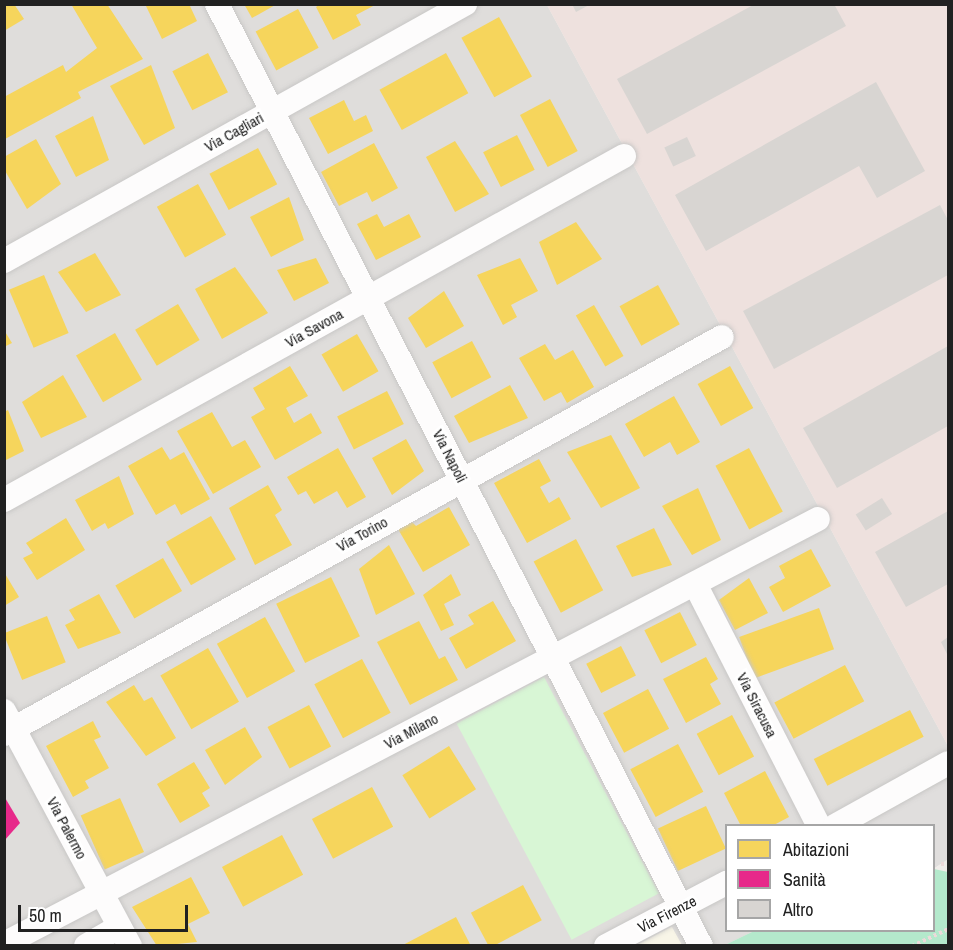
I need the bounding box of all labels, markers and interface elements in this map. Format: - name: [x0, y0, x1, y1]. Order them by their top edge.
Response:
- street label: Via Cagliari: [201, 108, 267, 156]
- street label: Via Savona: [282, 305, 346, 351]
- street label: Via Napoli: [429, 426, 471, 486]
- street label: Via Torino: [333, 513, 391, 555]
- street label: Via Siracusa: [733, 670, 781, 740]
- street label: Via Milano: [381, 709, 441, 753]
- street label: Via Palermo: [43, 794, 91, 862]
- legend: [725, 824, 935, 932]
- text: Abitazioni: [783, 837, 849, 862]
- text: Sanità: [783, 867, 826, 892]
- street label: Via Firenze: [635, 892, 699, 936]
- scale bar: [21, 893, 190, 931]
- text: Altro: [783, 897, 813, 922]
- text: 50 m: [29, 903, 62, 928]

